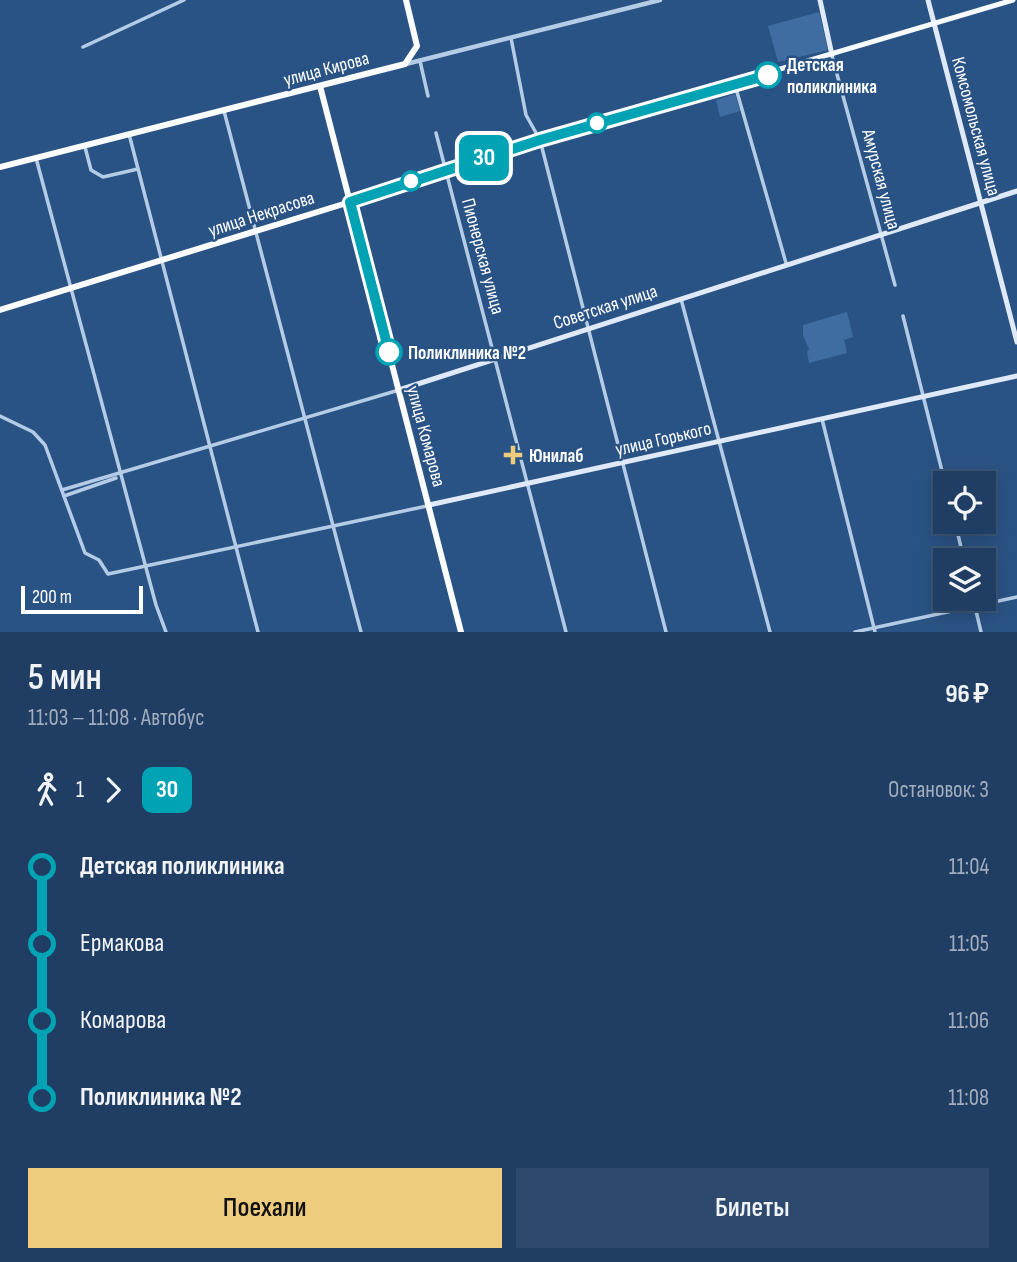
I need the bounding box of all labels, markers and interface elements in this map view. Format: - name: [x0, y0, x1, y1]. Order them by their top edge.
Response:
- street label: улица Кирова: [281, 47, 372, 92]
- place label: Детская поликлиника: [787, 54, 877, 99]
- street label: Комсомольская улица: [946, 54, 1005, 198]
- marker: Детская поликлиника: [755, 62, 781, 88]
- unlabelled marker: [587, 113, 607, 133]
- street label: Амурская улица: [856, 126, 905, 232]
- line badge: 30: [452, 135, 516, 181]
- text: 30: [473, 143, 495, 172]
- unlabelled marker: [401, 171, 421, 191]
- street label: улица Некрасова: [205, 186, 317, 242]
- street label: Пионерская улица: [456, 196, 509, 317]
- street label: Советская улица: [551, 280, 660, 335]
- marker: Поликлиника №2: [376, 339, 402, 365]
- place label: Поликлиника №2: [408, 342, 526, 365]
- street label: улица Комарова: [401, 383, 450, 490]
- street label: улица Горького: [613, 417, 713, 462]
- marker: Юнилаб: [503, 445, 523, 465]
- place label: Юнилаб: [529, 445, 583, 468]
- map controls: [933, 471, 996, 611]
- button: locate: [933, 471, 996, 534]
- button: layers: [933, 548, 996, 611]
- scale bar: [21, 583, 144, 615]
- text: 200 m: [32, 586, 72, 609]
- text: 5 мин: [28, 655, 102, 700]
- text: 96 ₽: [945, 679, 989, 710]
- text: 11:03 – 11:08 · Автобус: [28, 704, 204, 732]
- icon: walk: [28, 771, 66, 809]
- icon: forward: [94, 771, 132, 809]
- text: 30: [156, 775, 178, 804]
- text: 1: [76, 776, 84, 804]
- text: Остановок: 3: [888, 776, 989, 804]
- text: Детская поликлиника: [80, 851, 285, 882]
- text: 11:04: [949, 853, 989, 881]
- text: Ермакова: [80, 928, 164, 959]
- text: 11:05: [949, 930, 989, 958]
- text: Комарова: [80, 1005, 166, 1036]
- text: 11:06: [948, 1007, 989, 1035]
- text: Поликлиника №2: [80, 1082, 242, 1113]
- text: 11:08: [948, 1084, 989, 1112]
- button: Поехали: [28, 1168, 502, 1248]
- button: Билеты: [516, 1168, 989, 1248]

